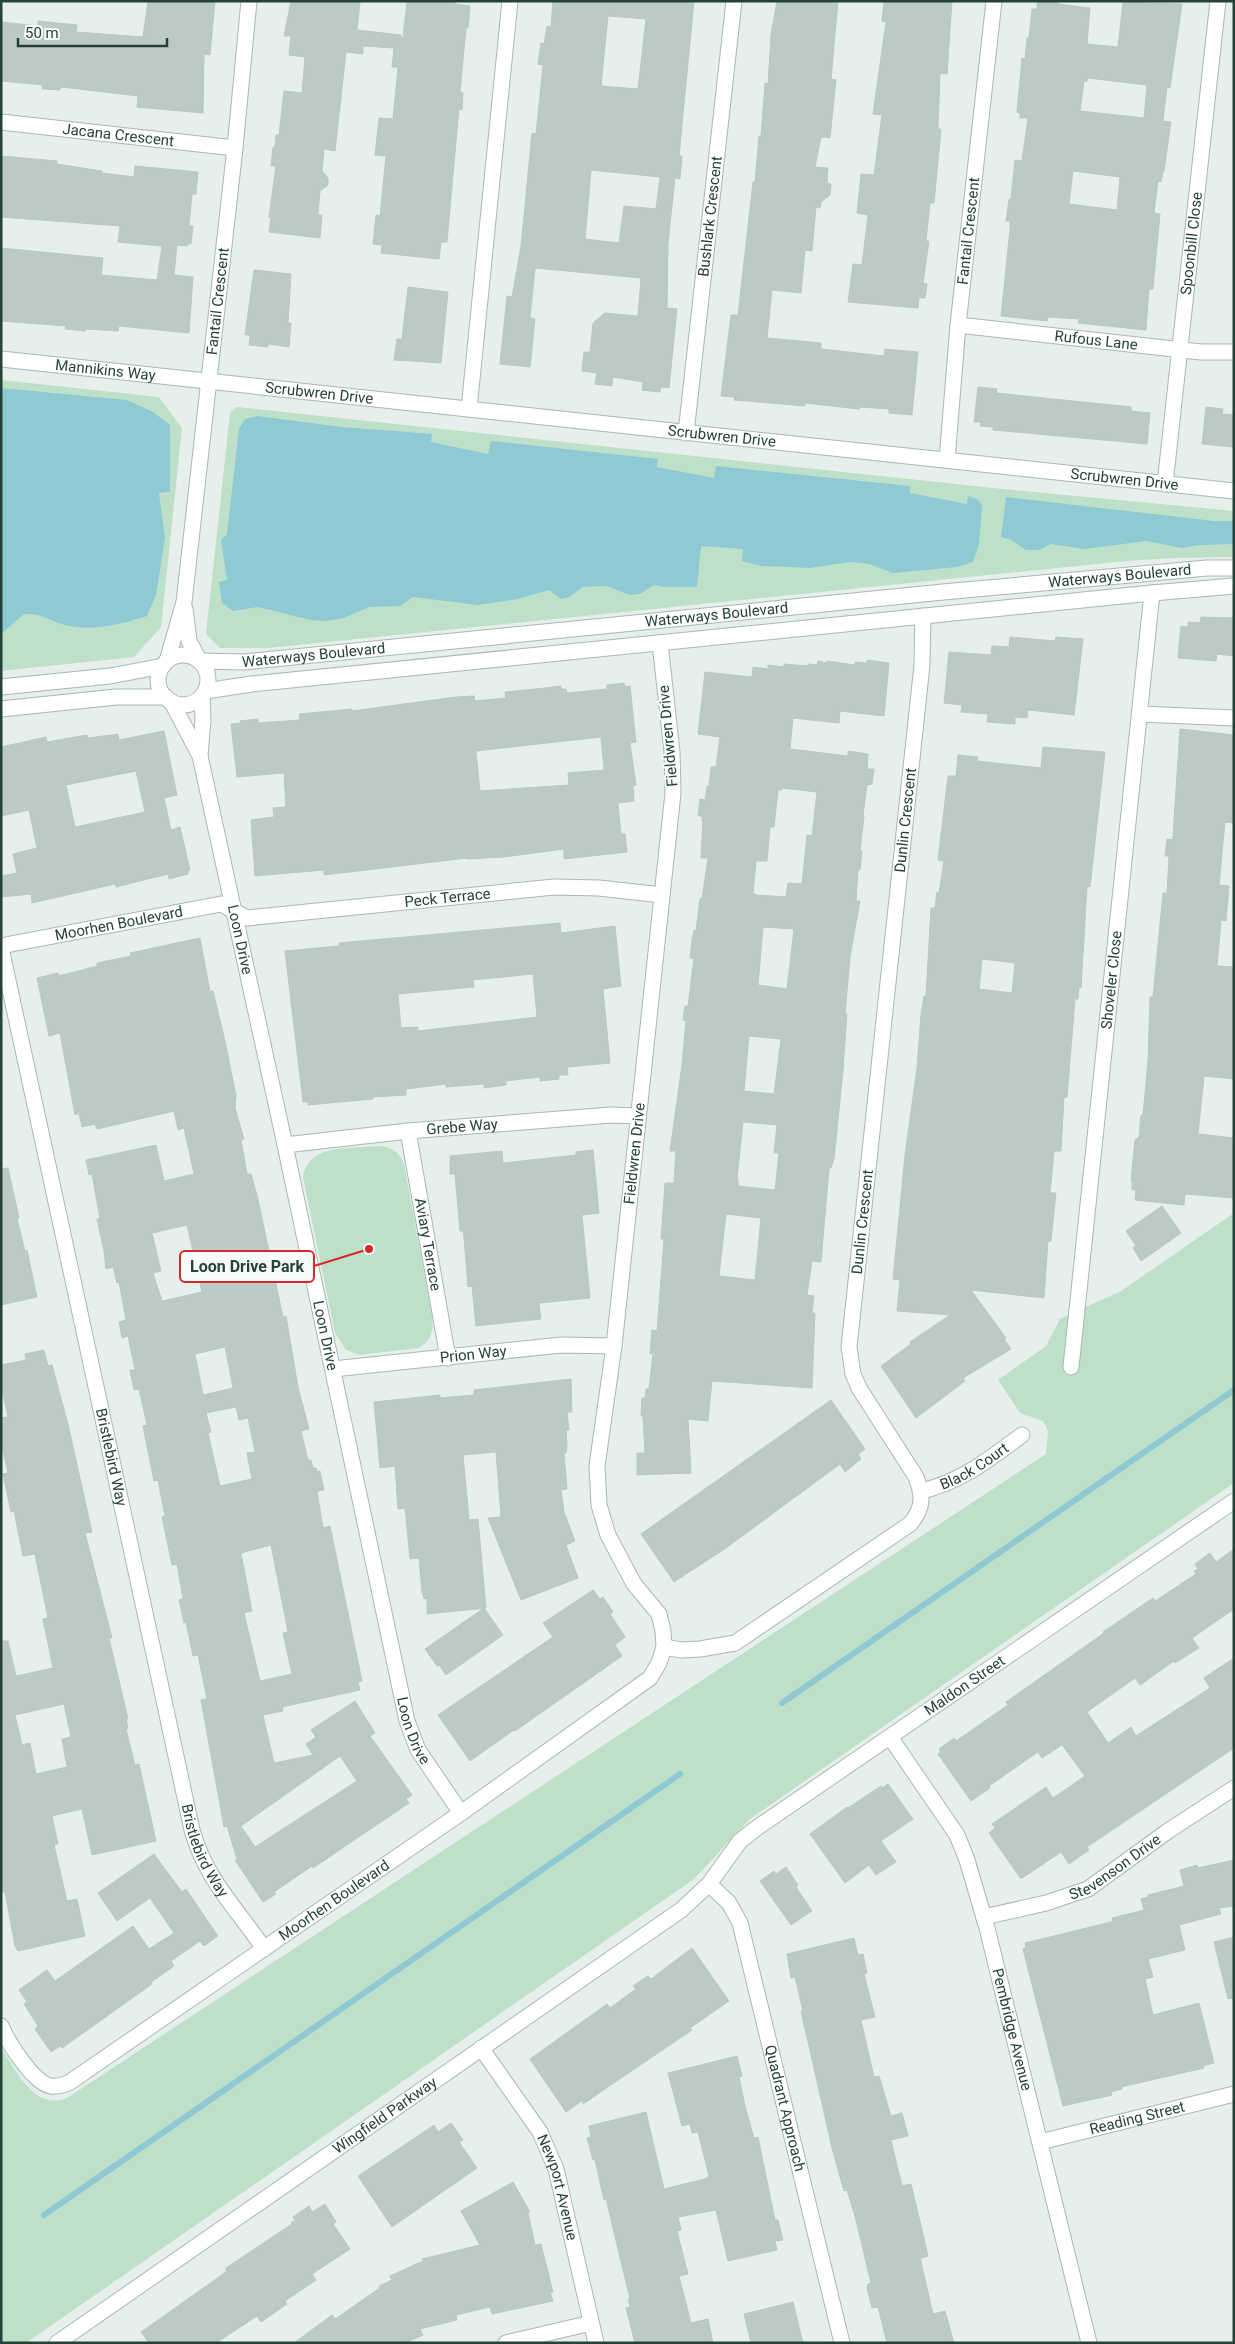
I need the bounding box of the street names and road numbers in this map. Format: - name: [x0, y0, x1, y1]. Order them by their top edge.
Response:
- street label: Jacana Crescent: [62, 120, 175, 150]
- street label: Bushlark Crescent: [694, 155, 726, 278]
- street label: Fantail Crescent: [954, 176, 983, 286]
- street label: Spoonbill Close: [1177, 191, 1206, 296]
- street label: Fantail Crescent: [203, 246, 233, 356]
- street label: Rufous Lane: [1054, 327, 1139, 354]
- street label: Mannikins Way: [54, 356, 156, 384]
- street label: Scrubwren Drive: [264, 378, 374, 408]
- street label: Scrubwren Drive: [667, 421, 777, 451]
- street label: Scrubwren Drive: [1070, 465, 1180, 494]
- street label: Waterways Boulevard: [1047, 560, 1192, 591]
- street label: Waterways Boulevard: [644, 599, 789, 631]
- street label: Waterways Boulevard: [241, 639, 386, 671]
- street label: Fieldwren Drive: [655, 684, 681, 788]
- street label: Dunlin Crescent: [891, 767, 920, 874]
- street label: Peck Terrace: [404, 884, 491, 911]
- street label: Moorhen Boulevard: [53, 902, 184, 945]
- street label: Loon Drive: [224, 903, 256, 976]
- street label: Shoveler Close: [1097, 930, 1126, 1030]
- street label: Fieldwren Drive: [620, 1102, 649, 1205]
- street label: Grebe Way: [426, 1115, 498, 1139]
- street label: Dunlin Crescent: [848, 1169, 877, 1275]
- street label: Aviary Terrace: [411, 1196, 445, 1292]
- street label: Loon Drive: [309, 1299, 341, 1372]
- street label: Prion Way: [439, 1342, 508, 1367]
- street label: Bristlebird Way: [92, 1406, 131, 1508]
- street label: Black Court: [937, 1439, 1012, 1494]
- street label: Maldon Street: [921, 1652, 1008, 1719]
- street label: Loon Drive: [393, 1695, 434, 1768]
- street label: Bristlebird Way: [178, 1802, 232, 1901]
- street label: Stevenson Drive: [1067, 1830, 1164, 1904]
- street label: Moorhen Boulevard: [275, 1856, 393, 1945]
- street label: Pembridge Avenue: [988, 1966, 1036, 2093]
- street label: Quadrant Approach: [761, 2043, 809, 2173]
- street label: Wingfield Parkway: [329, 2073, 440, 2158]
- street label: Reading Street: [1088, 2098, 1187, 2138]
- street label: Newport Avenue: [533, 2131, 581, 2242]

